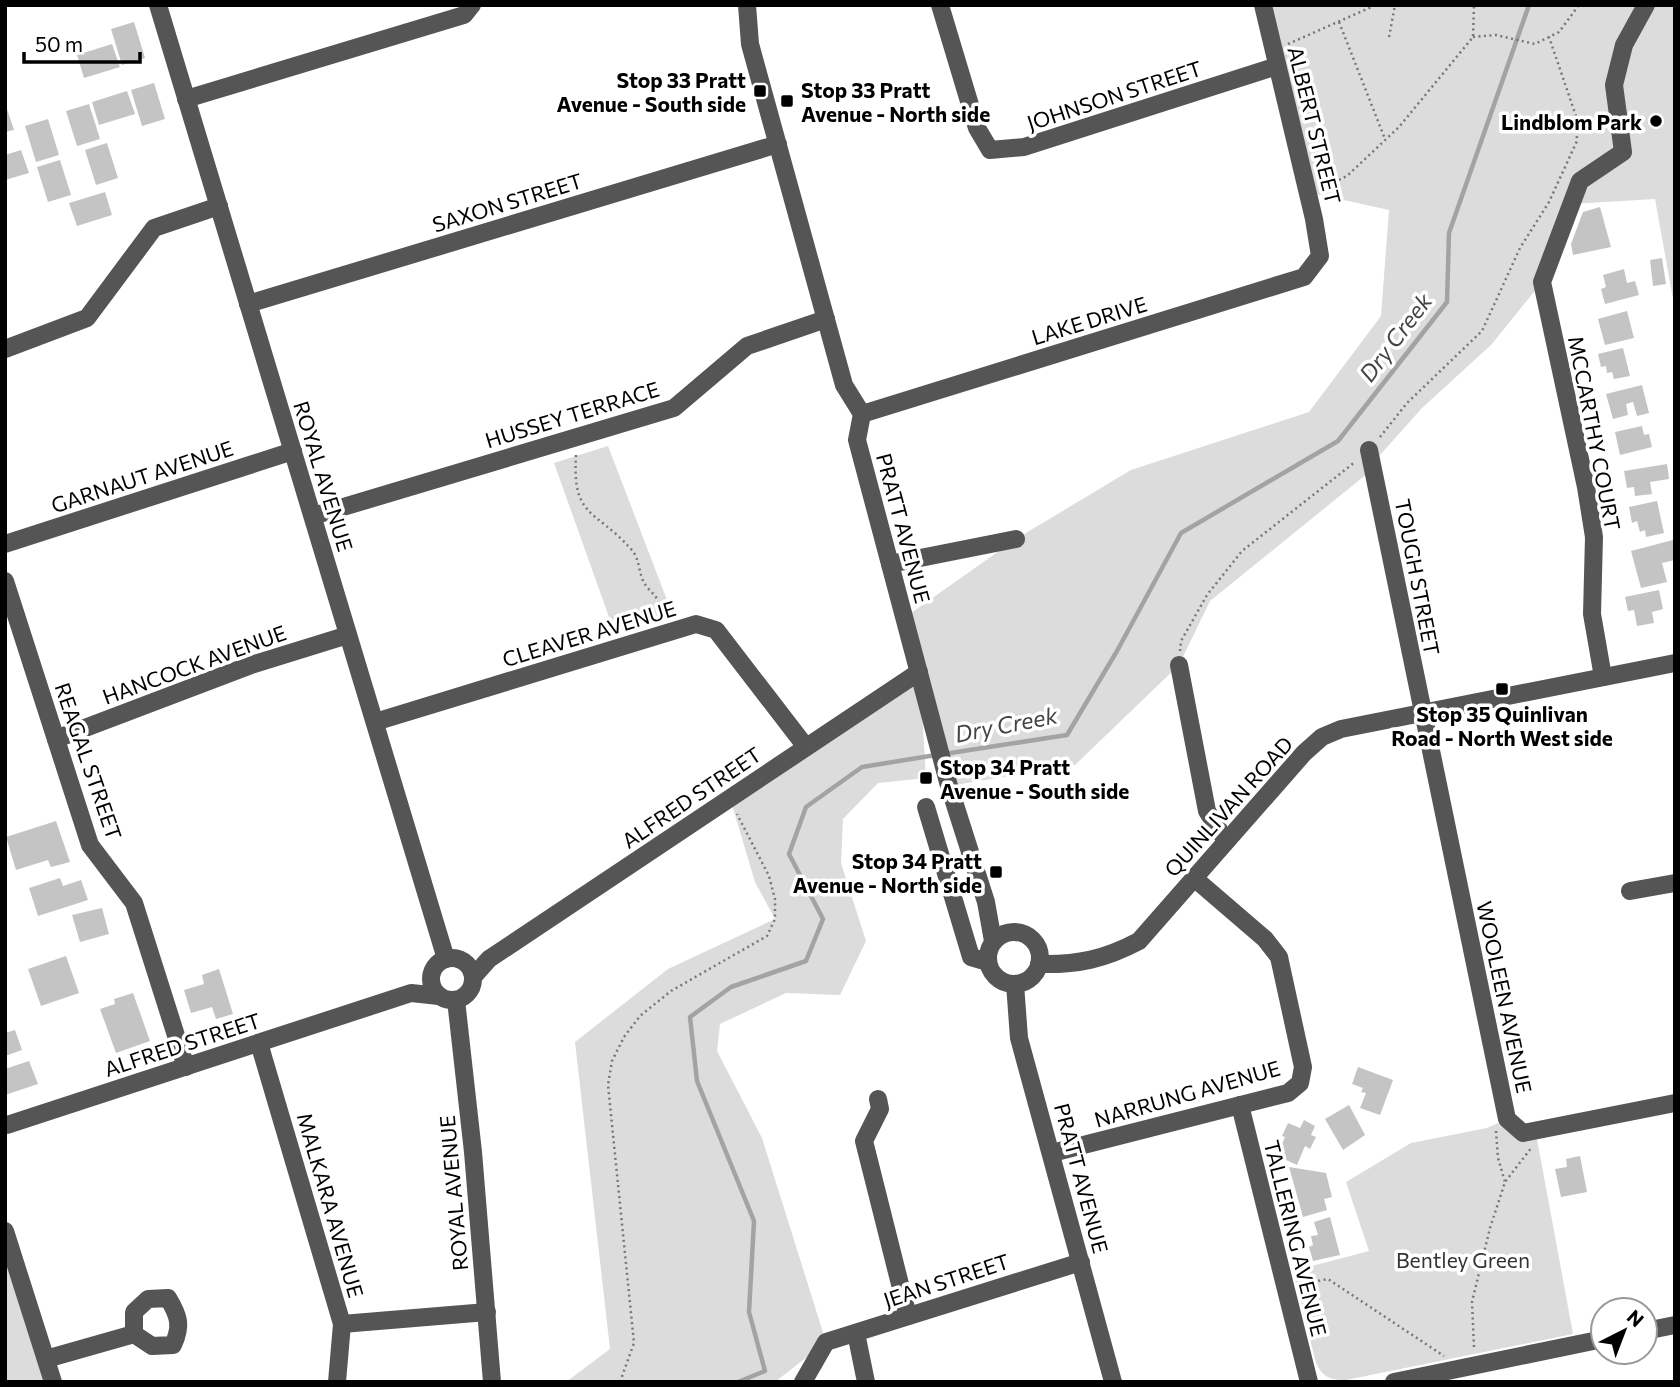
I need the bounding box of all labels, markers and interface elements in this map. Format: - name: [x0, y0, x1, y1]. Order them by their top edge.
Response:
- scale bar: [24, 21, 140, 65]
- text: 50 m: [35, 31, 83, 56]
- street label: ALBERT STREET: [1283, 44, 1347, 206]
- street label: JOHNSON STREET: [1024, 55, 1204, 135]
- place label: Stop 33 Pratt Avenue - South side: [557, 67, 746, 116]
- place label: Stop 33 Pratt Avenue - North side: [801, 77, 990, 126]
- marker: Stop 33 Pratt Avenue - South side: [752, 83, 768, 99]
- marker: Stop 33 Pratt Avenue - North side: [779, 93, 795, 109]
- place label: Lindblom Park: [1501, 109, 1642, 134]
- marker: Lindblom Park: [1648, 113, 1664, 129]
- street label: SAXON STREET: [429, 167, 585, 237]
- water label: Dry Creek: [1353, 287, 1438, 387]
- street label: LAKE DRIVE: [1028, 291, 1150, 349]
- street label: MCCARTHY COURT: [1564, 334, 1626, 532]
- street label: HUSSEY TERRACE: [482, 376, 662, 452]
- street label: ROYAL AVENUE: [289, 398, 359, 554]
- street label: GARNAUT AVENUE: [48, 435, 236, 517]
- street label: PRATT AVENUE: [872, 450, 936, 606]
- street label: TOUGH STREET: [1391, 497, 1445, 657]
- street label: CLEAVER AVENUE: [499, 595, 679, 671]
- street label: HANCOCK AVENUE: [99, 619, 289, 709]
- street label: REAGAL STREET: [50, 679, 128, 843]
- marker: Stop 35 Quinlivan Road - North West side: [1494, 681, 1510, 697]
- water label: Dry Creek: [952, 700, 1060, 748]
- place label: Stop 35 Quinlivan Road - North West side: [1391, 701, 1613, 750]
- street label: QUINLIVAN ROAD: [1159, 731, 1297, 881]
- street label: ALFRED STREET: [617, 741, 765, 853]
- place label: Stop 34 Pratt Avenue - South side: [940, 754, 1129, 803]
- marker: Stop 34 Pratt Avenue - South side: [918, 770, 934, 786]
- place label: Stop 34 Pratt Avenue - North side: [793, 848, 982, 897]
- marker: Stop 34 Pratt Avenue - North side: [988, 864, 1004, 880]
- street label: WOOLEEN AVENUE: [1472, 899, 1538, 1095]
- street label: ALFRED STREET: [101, 1007, 263, 1081]
- street label: NARRUNG AVENUE: [1091, 1055, 1283, 1131]
- street label: PRATT AVENUE: [1050, 1100, 1114, 1256]
- street label: MALKARA AVENUE: [293, 1110, 369, 1300]
- street label: ROYAL AVENUE: [434, 1114, 472, 1272]
- street label: TALLERING AVENUE: [1260, 1137, 1332, 1339]
- park label: Bentley Green: [1396, 1247, 1530, 1272]
- street label: JEAN STREET: [880, 1248, 1012, 1312]
- north arrow: [1589, 1296, 1659, 1366]
- text: N: [1623, 1305, 1649, 1331]

